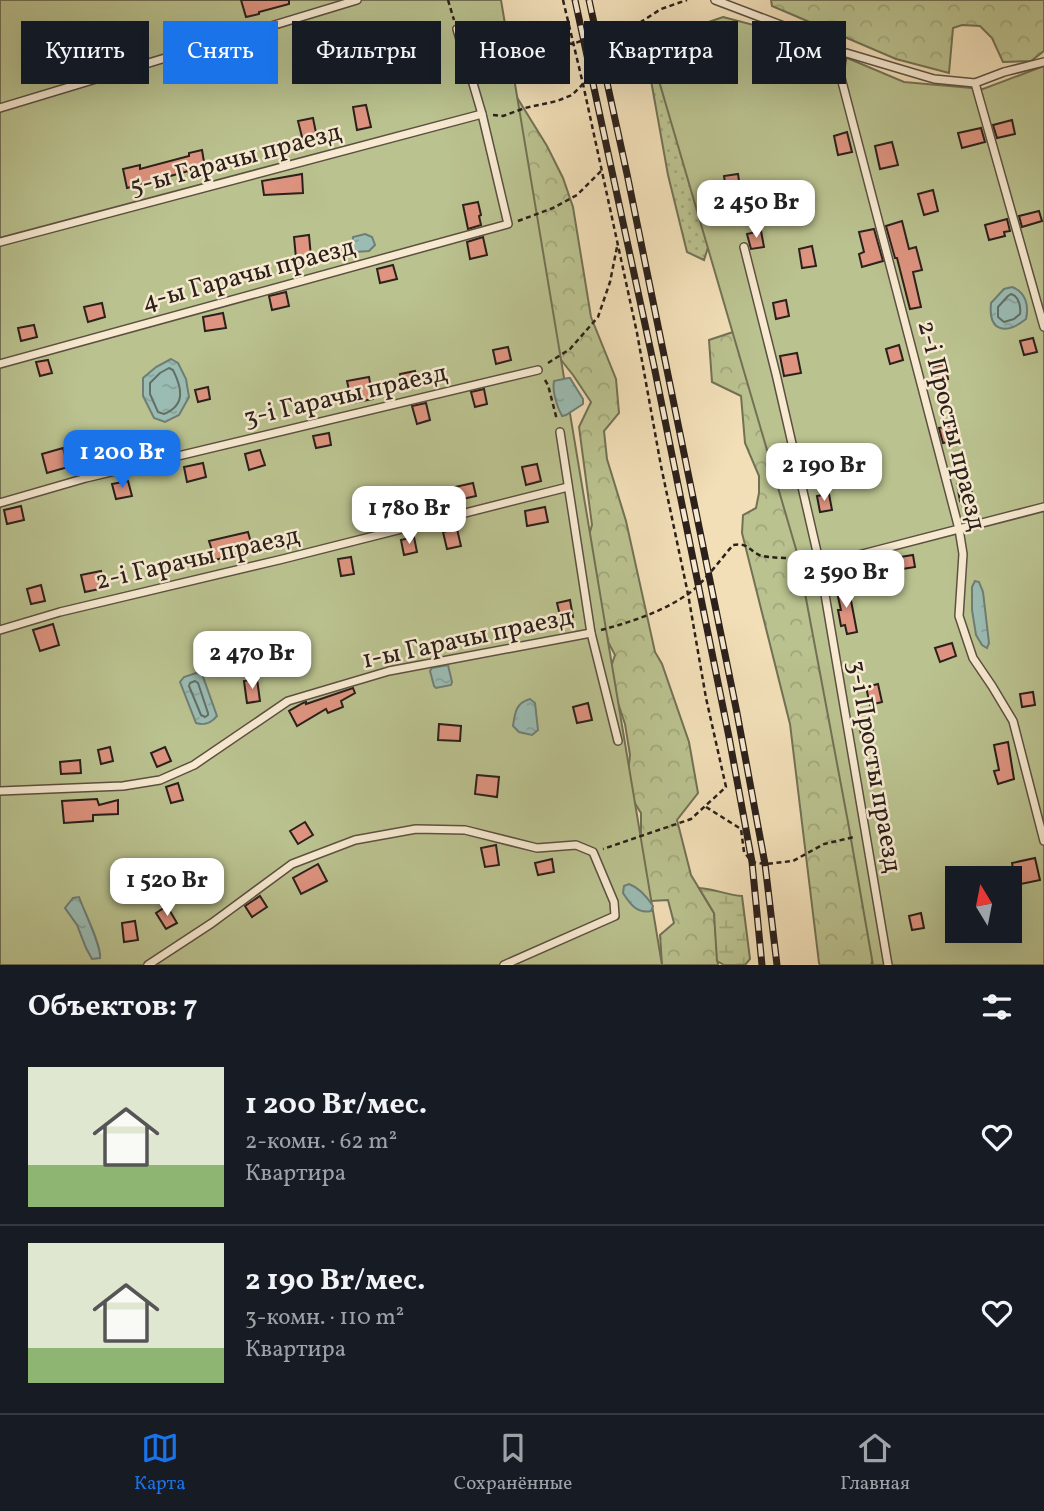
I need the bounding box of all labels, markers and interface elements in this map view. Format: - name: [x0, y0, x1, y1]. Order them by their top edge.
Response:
- chip: Купить: [21, 21, 149, 84]
- chip: Снять: [163, 21, 278, 84]
- chip: Фильтры: [292, 21, 441, 84]
- chip: Новое: [455, 21, 570, 84]
- chip: Квартира: [584, 21, 738, 84]
- chip: Дом: [752, 21, 846, 84]
- street label: 5-ы Гарачы праезд: [126, 114, 346, 205]
- pin: 2 450 Br: [684, 180, 828, 240]
- text: 2 450 Br: [713, 187, 799, 219]
- street label: 4-ы Гарачы праезд: [138, 229, 360, 321]
- street label: 2-і Просты праезд: [908, 317, 995, 535]
- street label: 3-і Гарачы праезд: [240, 355, 451, 437]
- pin: 1 200 Br: [50, 430, 194, 490]
- text: 1 200 Br: [79, 437, 165, 469]
- pin: 2 190 Br: [752, 444, 896, 503]
- text: 2 190 Br: [782, 450, 866, 482]
- pin: 1 780 Br: [337, 486, 481, 546]
- text: 1 780 Br: [368, 493, 450, 525]
- street label: 2-і Гарачы праезд: [92, 518, 303, 600]
- pin: 2 590 Br: [774, 550, 918, 610]
- text: 2 590 Br: [803, 557, 889, 589]
- street label: 1-ы Гарачы праезд: [359, 599, 576, 679]
- pin: 2 470 Br: [180, 632, 324, 691]
- text: 2 470 Br: [209, 638, 295, 670]
- street label: 3-і Просты праезд: [838, 657, 910, 876]
- pin: 1 520 Br: [95, 858, 239, 918]
- text: 1 520 Br: [126, 865, 208, 897]
- north arrow: [945, 866, 1022, 943]
- map controls: [945, 866, 1022, 943]
- text: Объектов: 7: [28, 986, 198, 1028]
- icon: filters: [978, 988, 1016, 1026]
- text: 1 200 Br/мес.: [245, 1084, 427, 1126]
- icon: home: [84, 1095, 168, 1179]
- icon: heart: [978, 1118, 1016, 1156]
- text: 2-комн. · 62 m²: [245, 1126, 397, 1158]
- text: Квартира: [245, 1158, 346, 1190]
- text: 2 190 Br/мес.: [245, 1260, 426, 1302]
- icon: home: [84, 1271, 168, 1355]
- icon: heart: [978, 1294, 1016, 1332]
- text: 3-комн. · 110 m²: [245, 1302, 404, 1334]
- text: Квартира: [245, 1334, 346, 1366]
- tab: Карта: [134, 1429, 186, 1497]
- tab: Сохранённые: [454, 1429, 572, 1497]
- tab: Главная: [840, 1429, 910, 1497]

